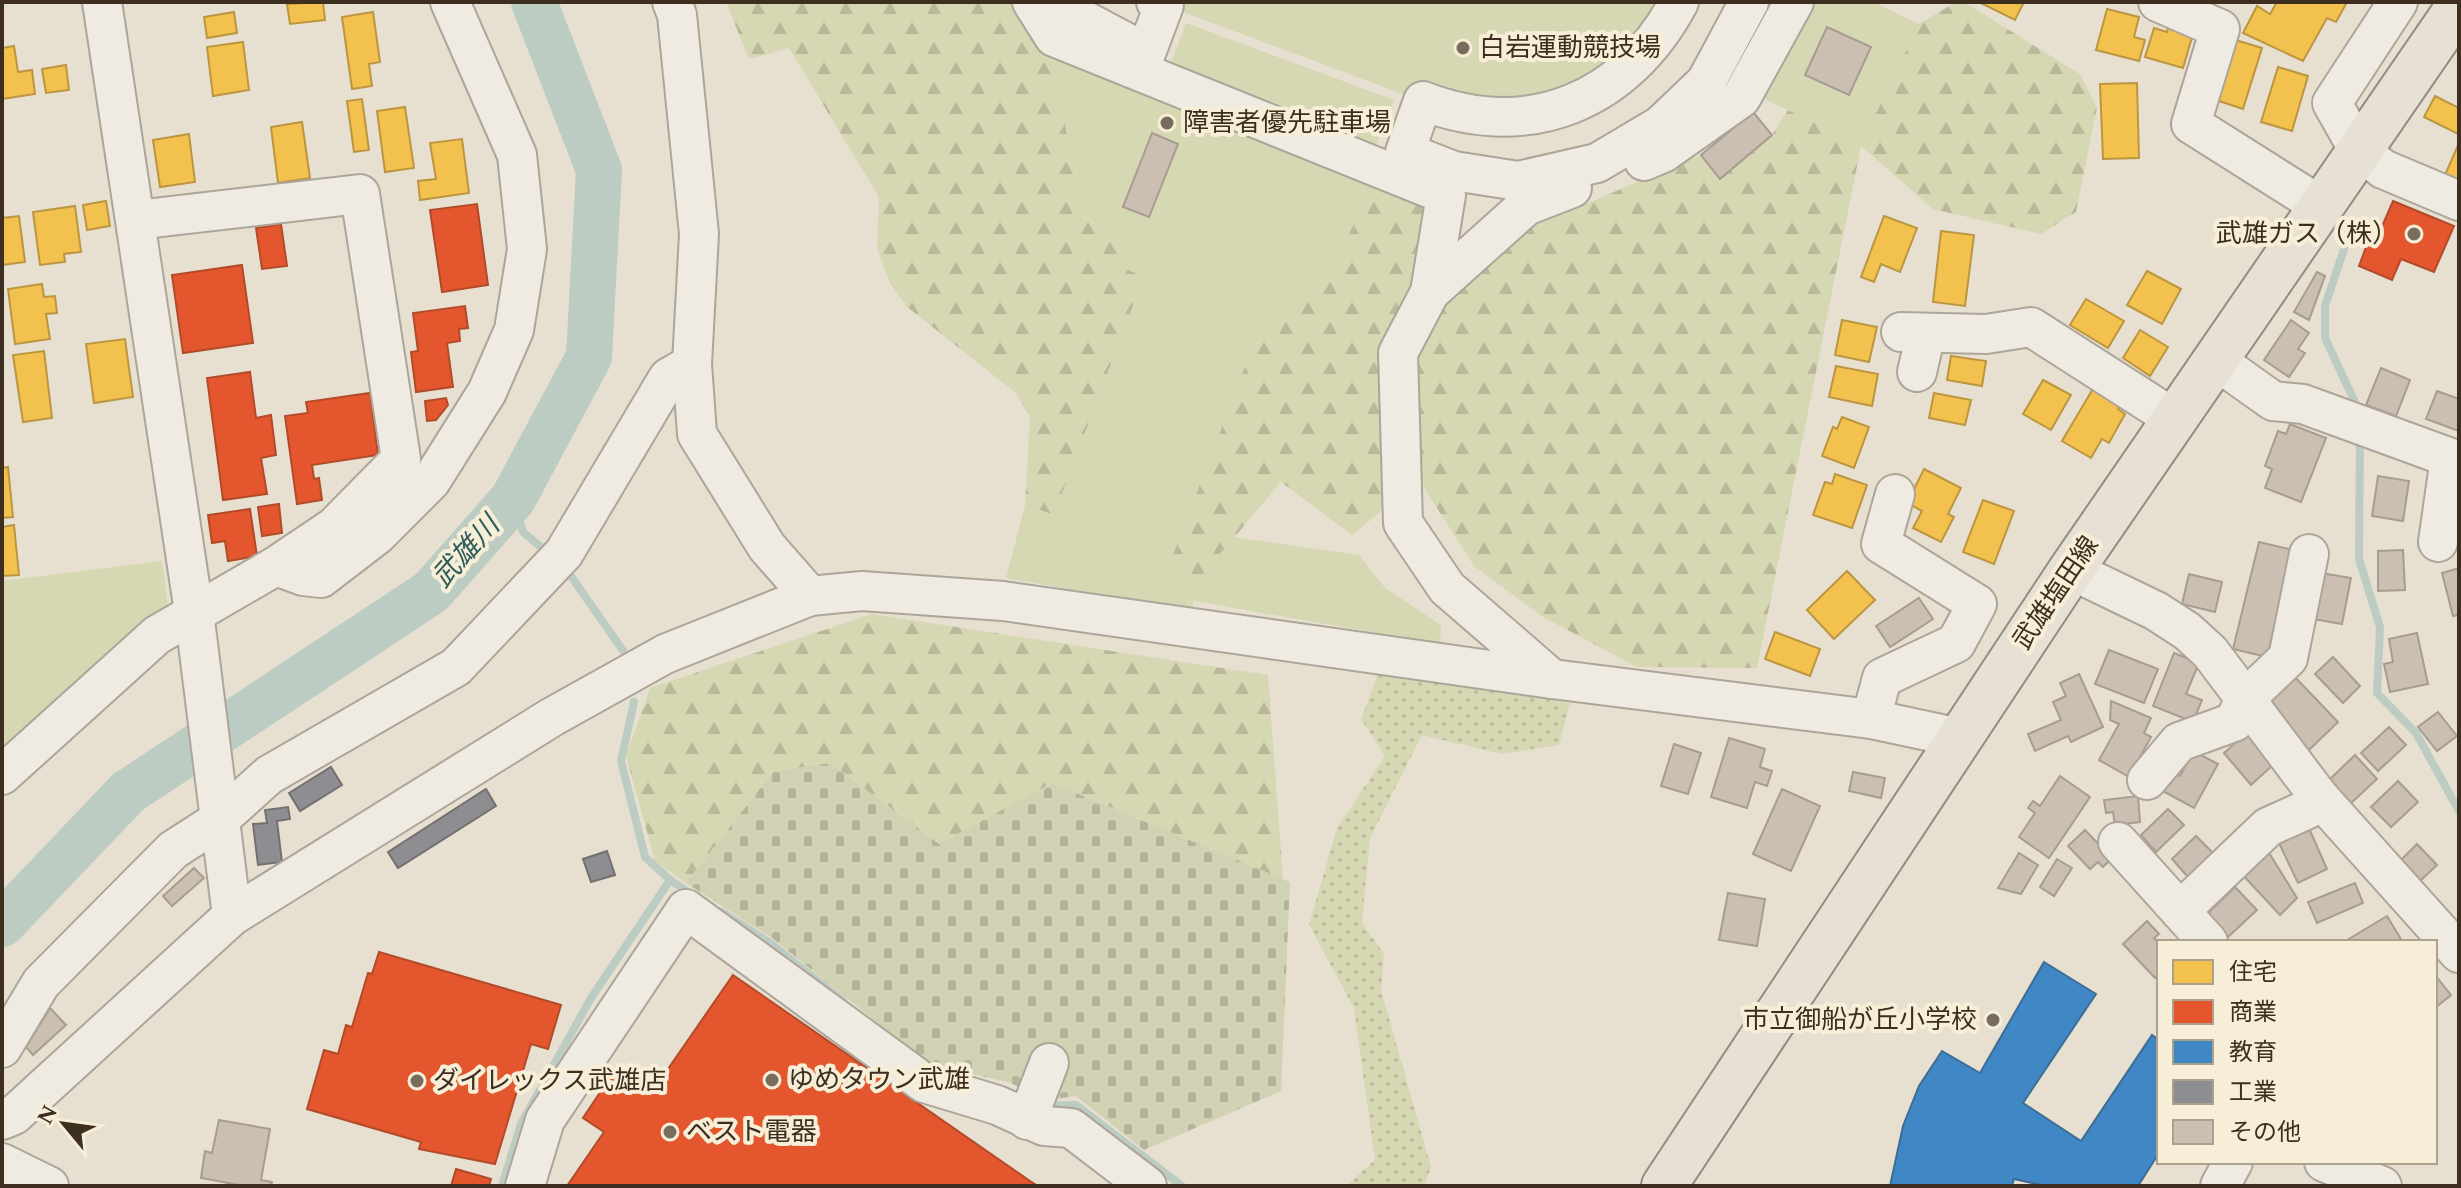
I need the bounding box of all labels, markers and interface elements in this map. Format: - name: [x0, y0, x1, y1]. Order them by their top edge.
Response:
- place label: 白岩運動競技場: [1479, 28, 1661, 68]
- marker: 白岩運動競技場: [1454, 39, 1472, 57]
- place label: 障害者優先駐車場: [1183, 103, 1391, 143]
- marker: 障害者優先駐車場: [1158, 114, 1176, 132]
- place label: 武雄ガス（株）: [2216, 214, 2398, 254]
- marker: 武雄ガス（株）: [2405, 225, 2423, 243]
- water label: 武雄川: [422, 504, 512, 598]
- street label: 武雄塩田線: [2003, 528, 2109, 658]
- legend: [2157, 940, 2437, 1164]
- text: 住宅: [2229, 955, 2277, 991]
- text: 商業: [2229, 995, 2277, 1031]
- place label: 市立御船が丘小学校: [1743, 1000, 1977, 1040]
- marker: 市立御船が丘小学校: [1984, 1011, 2002, 1029]
- text: 教育: [2229, 1035, 2277, 1071]
- place label: ゆめタウン武雄: [788, 1060, 970, 1100]
- place label: ダイレックス武雄店: [433, 1061, 666, 1101]
- marker: ゆめタウン武雄: [763, 1071, 781, 1089]
- marker: ダイレックス武雄店: [408, 1072, 426, 1090]
- text: 工業: [2229, 1075, 2277, 1111]
- north arrow: [24, 1084, 104, 1164]
- text: N: [29, 1099, 67, 1131]
- place label: ベスト電器: [686, 1112, 817, 1152]
- text: その他: [2229, 1115, 2301, 1151]
- marker: ベスト電器: [661, 1123, 679, 1141]

